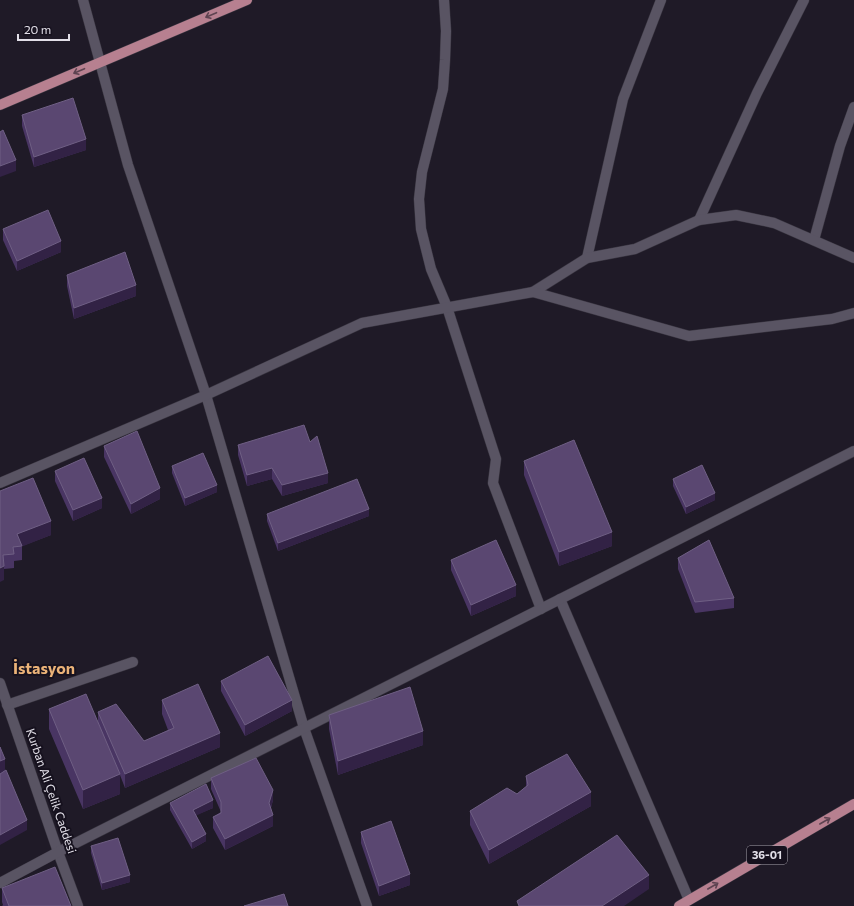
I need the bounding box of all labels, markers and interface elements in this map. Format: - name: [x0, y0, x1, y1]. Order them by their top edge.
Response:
- one-way arrow: [206, 12, 218, 19]
- scale bar: [18, 16, 69, 42]
- text: 20 m: [24, 22, 51, 36]
- one-way arrow: [73, 68, 85, 75]
- district label: İstasyon: [13, 658, 75, 677]
- street label: Kurban Ali Çelik Caddesi: [24, 726, 80, 855]
- one-way arrow: [819, 817, 831, 825]
- road number: 36-01: [747, 846, 787, 864]
- one-way arrow: [707, 882, 719, 890]

